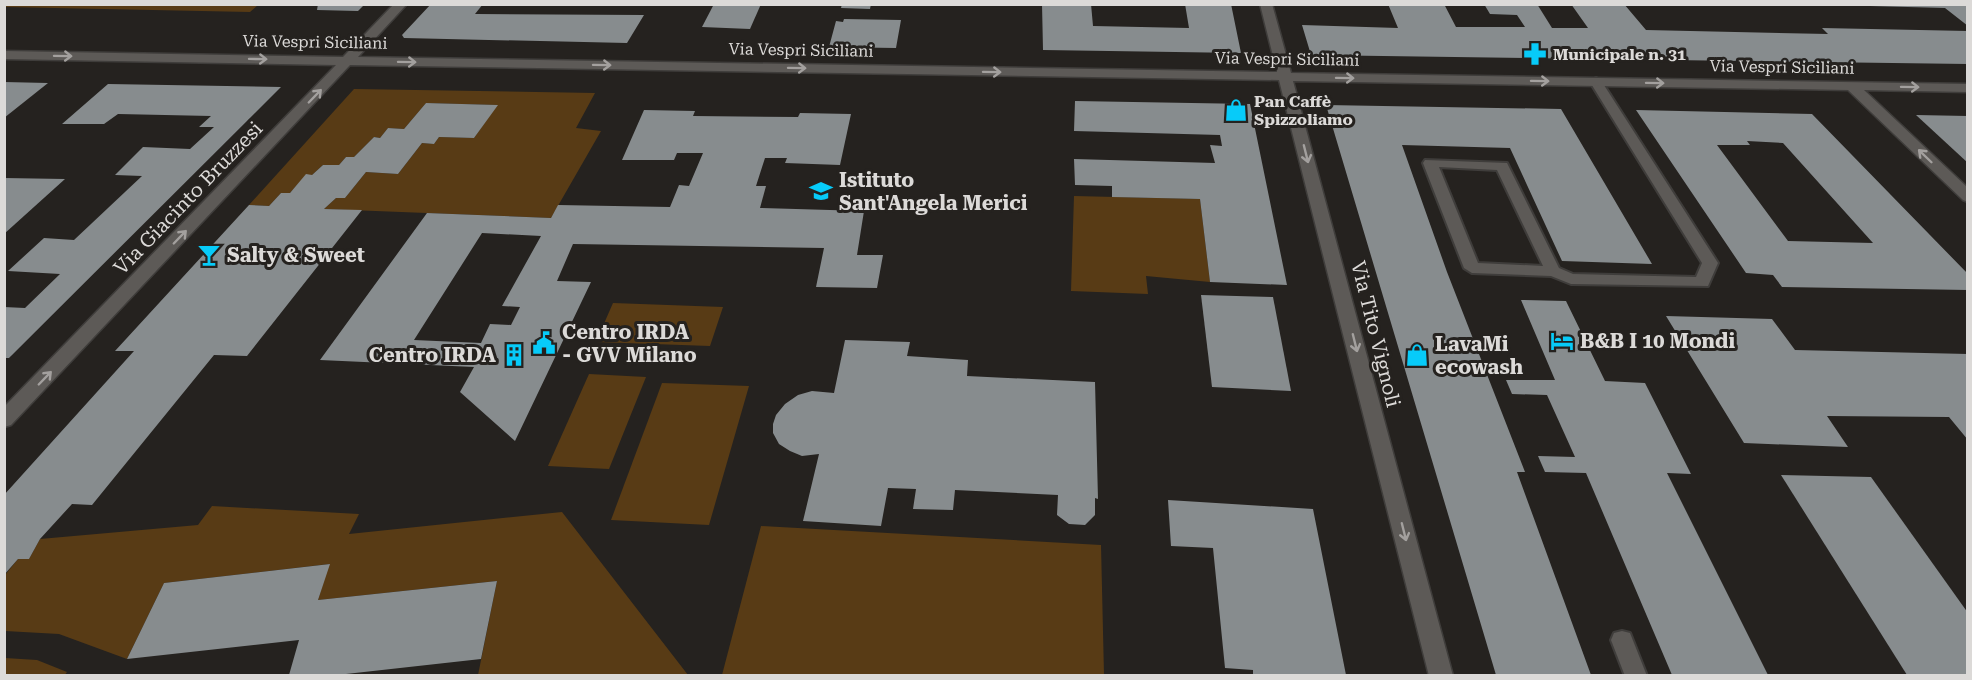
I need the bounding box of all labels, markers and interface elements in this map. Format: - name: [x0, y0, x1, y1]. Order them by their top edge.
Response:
- street label: Via Vespri Siciliani: [242, 31, 388, 53]
- street label: Via Vespri Siciliani: [728, 39, 874, 61]
- pharmacy icon: Municipale n. 31: [1522, 41, 1548, 67]
- place label: Municipale n. 31: [1553, 45, 1686, 64]
- street label: Via Vespri Siciliani: [1214, 48, 1360, 70]
- one-way arrow: [52, 50, 72, 62]
- one-way arrow: [247, 53, 267, 65]
- one-way arrow: [397, 56, 417, 68]
- street label: Via Vespri Siciliani: [1709, 56, 1855, 78]
- one-way arrow: [592, 59, 612, 71]
- one-way arrow: [787, 63, 807, 74]
- one-way arrow: [982, 66, 1002, 78]
- one-way arrow: [1335, 72, 1355, 84]
- one-way arrow: [1529, 75, 1549, 87]
- one-way arrow: [1644, 77, 1664, 89]
- one-way arrow: [1899, 81, 1919, 93]
- one-way arrow: [308, 89, 322, 104]
- place label: Pan Caffè Spizzoliamo: [1254, 92, 1353, 129]
- shop icon: Pan Caffè Spizzoliamo: [1223, 97, 1249, 123]
- street label: Via Giacinto Bruzzesi: [109, 116, 267, 280]
- one-way arrow: [1301, 144, 1313, 163]
- one-way arrow: [1918, 149, 1933, 164]
- place label: Istituto Sant'Angela Merici: [839, 168, 1028, 215]
- school or university icon: Istituto Sant'Angela Merici: [808, 178, 834, 204]
- one-way arrow: [173, 229, 187, 244]
- bar icon: Salty & Sweet: [196, 242, 222, 268]
- place label: Salty & Sweet: [227, 243, 365, 267]
- street label: Via Tito Vignoli: [1346, 258, 1406, 410]
- place label: Centro IRDA - GVV Milano: [562, 320, 697, 367]
- hotel icon: B&B I 10 Mondi: [1549, 328, 1575, 354]
- place label: B&B I 10 Mondi: [1580, 329, 1735, 353]
- public building icon: Centro IRDA - GVV Milano: [531, 330, 557, 356]
- place label: LavaMi ecowash: [1435, 332, 1524, 379]
- one-way arrow: [1350, 333, 1361, 352]
- building icon: Centro IRDA: [501, 342, 527, 368]
- shop icon: LavaMi ecowash: [1404, 342, 1430, 368]
- place label: Centro IRDA: [369, 343, 497, 367]
- one-way arrow: [38, 370, 52, 385]
- one-way arrow: [1398, 522, 1410, 541]

